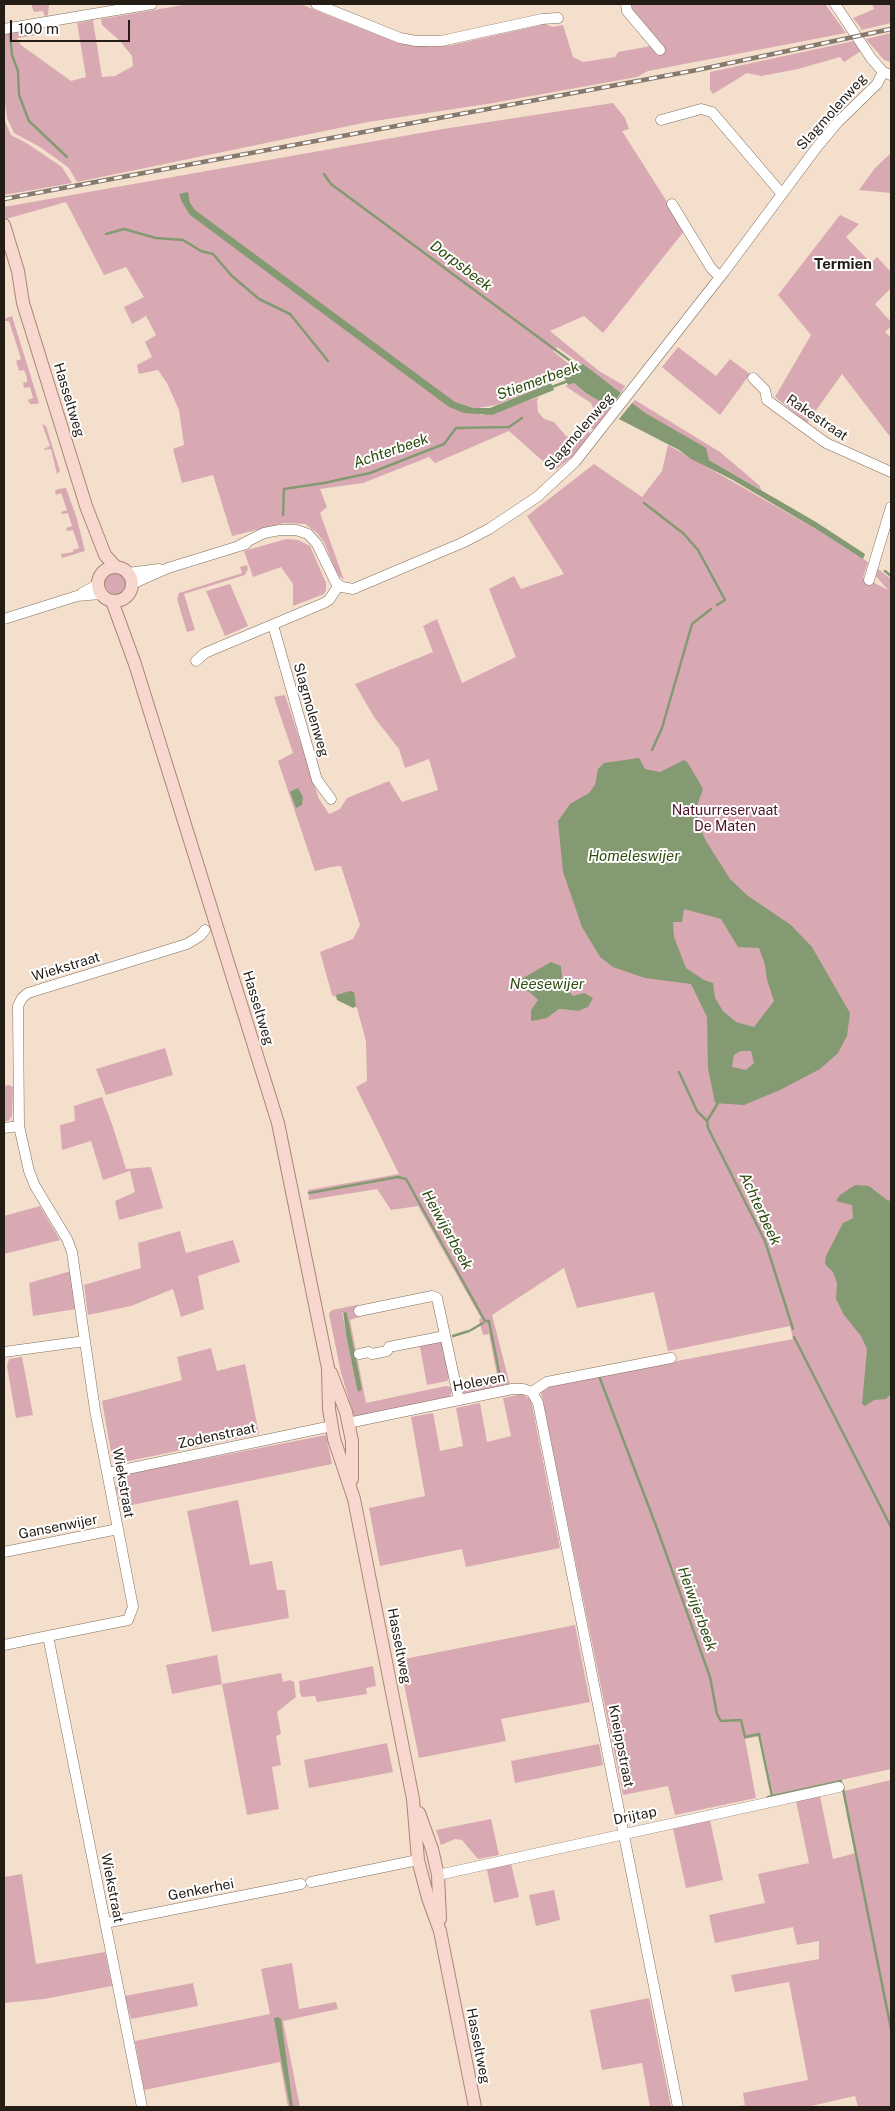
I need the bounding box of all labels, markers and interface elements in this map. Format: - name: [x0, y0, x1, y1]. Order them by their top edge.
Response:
- scale bar: [12, 10, 132, 42]
- text: 100 m: [18, 20, 59, 37]
- street label: Slagmolenweg: [793, 70, 871, 154]
- water label: Dorpsbeek: [426, 237, 496, 295]
- district label: Termien: [814, 255, 872, 273]
- water label: Stiemerbeek: [494, 358, 582, 404]
- street label: Hasseltweg: [50, 361, 88, 439]
- street label: Slagmolenweg: [541, 390, 617, 474]
- street label: Rakestraat: [783, 391, 851, 445]
- water label: Achterbeek: [351, 430, 431, 472]
- street label: Slagmolenweg: [290, 661, 332, 759]
- park label: Natuurreservaat De Maten: [672, 803, 778, 836]
- water label: Homeleswijer: [588, 847, 680, 865]
- street label: Wiekstraat: [30, 949, 102, 985]
- street label: Hasseltweg: [239, 969, 277, 1047]
- water label: Neesewijer: [510, 975, 584, 993]
- water label: Achterbeek: [735, 1170, 785, 1248]
- water label: Heiwijerbeek: [418, 1187, 476, 1273]
- street label: Holeven: [451, 1369, 507, 1395]
- street label: Zodenstraat: [177, 1420, 257, 1452]
- street label: Wiekstraat: [109, 1447, 137, 1519]
- street label: Gansenwijer: [17, 1511, 99, 1543]
- water label: Heiwijerbeek: [673, 1564, 721, 1654]
- street label: Hasseltweg: [383, 1607, 415, 1685]
- street label: Kneippstraat: [605, 1703, 637, 1789]
- street label: Drijtap: [612, 1803, 658, 1829]
- street label: Wiekstraat: [97, 1852, 127, 1924]
- street label: Genkerhei: [167, 1875, 235, 1905]
- street label: Hasseltweg: [462, 2007, 494, 2085]

